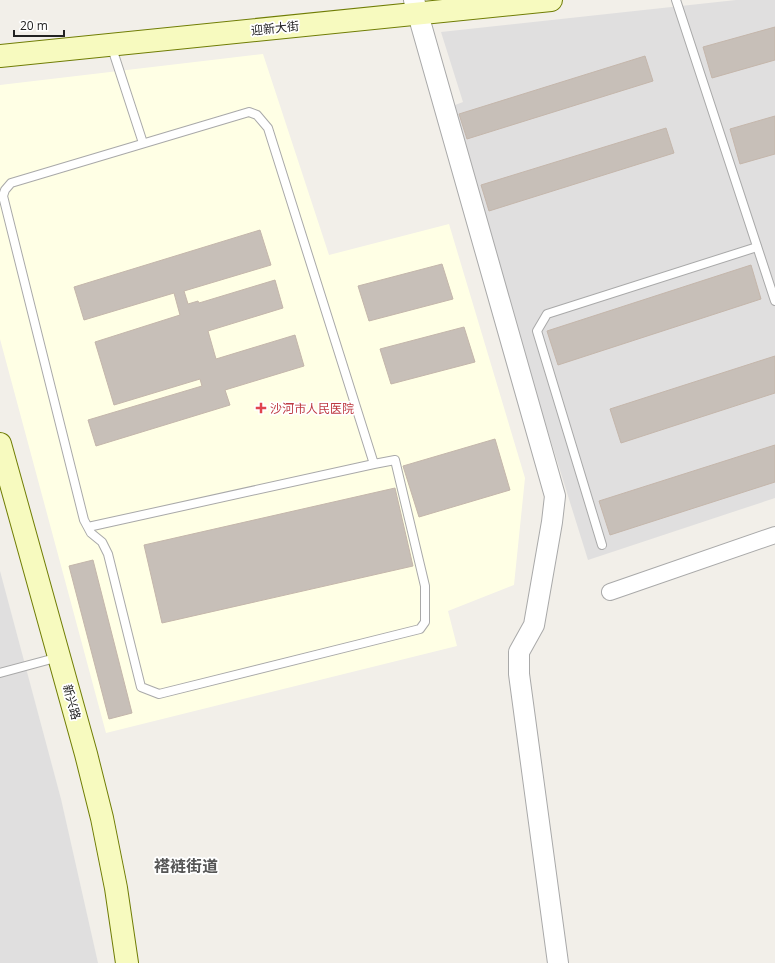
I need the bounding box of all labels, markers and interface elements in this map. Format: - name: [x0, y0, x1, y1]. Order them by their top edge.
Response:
- scale bar: [14, 12, 64, 38]
- text: 20 m: [20, 17, 48, 34]
- street label: 迎新大街: [250, 17, 300, 39]
- place label: 沙河市人民医院: [270, 400, 354, 417]
- marker: 沙河市人民医院: [255, 402, 267, 414]
- street label: 新兴路: [59, 682, 85, 722]
- district label: 褡裢街道: [154, 855, 218, 877]

